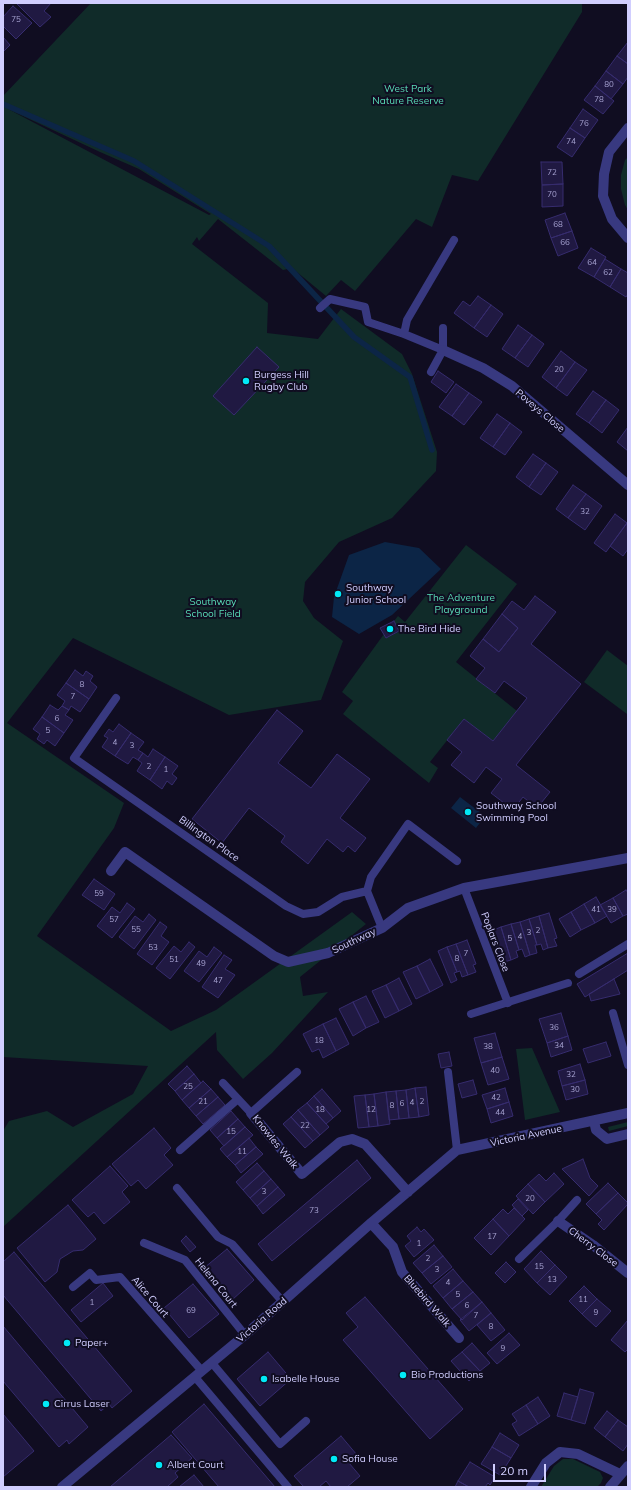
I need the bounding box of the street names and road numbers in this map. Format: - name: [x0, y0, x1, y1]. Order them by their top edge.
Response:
- street label: Poveys Close: [513, 387, 567, 435]
- street label: Billington Place: [176, 814, 242, 864]
- street label: Poplars Close: [478, 911, 512, 973]
- street label: Southway: [330, 926, 378, 956]
- street label: Knowles Walk: [250, 1113, 300, 1171]
- street label: Victoria Avenue: [489, 1123, 563, 1149]
- street label: Cherry Close: [566, 1224, 620, 1270]
- street label: Helena Court: [192, 1256, 240, 1310]
- street label: Bluebird Walk: [401, 1273, 453, 1329]
- street label: Alice Court: [129, 1274, 171, 1320]
- street label: Victoria Road: [234, 1295, 290, 1345]

